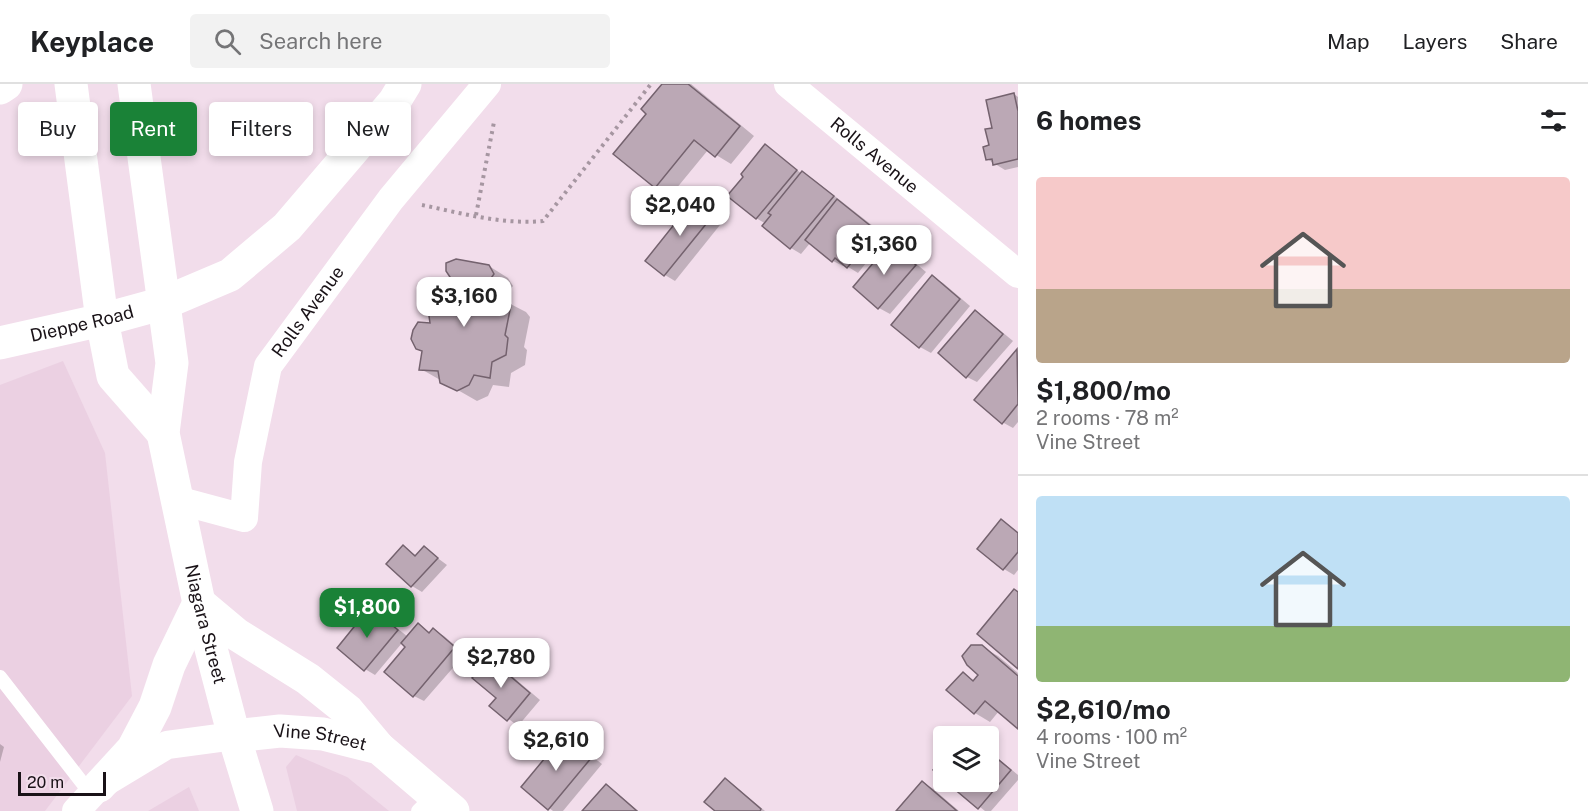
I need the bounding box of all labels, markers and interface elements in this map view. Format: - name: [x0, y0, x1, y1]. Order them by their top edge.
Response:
- search box: [190, 14, 610, 68]
- text: Keyplace: [30, 25, 154, 58]
- icon: search: [211, 25, 244, 58]
- text: Search here: [259, 28, 383, 54]
- text: Map: [1327, 29, 1370, 54]
- text: Layers: [1403, 29, 1467, 54]
- text: Share: [1500, 29, 1558, 54]
- chip: Buy: [18, 102, 98, 156]
- chip: Rent: [110, 102, 197, 156]
- chip: Filters: [209, 102, 313, 156]
- chip: New: [325, 102, 411, 156]
- icon: filters: [1537, 104, 1570, 137]
- text: 6 homes: [1036, 105, 1141, 136]
- street label: Rolls Avenue: [826, 113, 923, 197]
- pin: $2,040: [631, 186, 729, 237]
- text: $2,040: [645, 193, 715, 217]
- icon: home: [1249, 216, 1357, 324]
- pin: $1,360: [835, 225, 933, 276]
- text: $1,360: [851, 232, 918, 256]
- street label: Rolls Avenue: [267, 262, 348, 361]
- pin: $3,160: [415, 277, 513, 328]
- text: $3,160: [430, 284, 498, 308]
- street label: Dieppe Road: [28, 301, 136, 346]
- text: $1,800/mo: [1036, 375, 1171, 406]
- text: 2 rooms · 78 m²: [1036, 406, 1179, 430]
- text: Vine Street: [1036, 430, 1141, 454]
- icon: home: [1249, 535, 1357, 643]
- street label: Niagara Street: [181, 562, 231, 686]
- pin: $1,800: [318, 588, 416, 639]
- text: $1,800: [334, 595, 400, 619]
- pin: $2,780: [452, 638, 550, 689]
- text: $2,780: [467, 645, 535, 669]
- text: $2,610/mo: [1036, 694, 1171, 725]
- street label: Vine Street: [272, 719, 369, 755]
- pin: $2,610: [507, 721, 605, 772]
- text: 4 rooms · 100 m²: [1036, 725, 1187, 749]
- map controls: [933, 726, 999, 792]
- button: layers: [933, 726, 999, 792]
- text: $2,610: [523, 728, 589, 752]
- text: Vine Street: [1036, 749, 1141, 773]
- scale bar: [18, 769, 106, 796]
- text: 20 m: [27, 773, 64, 792]

